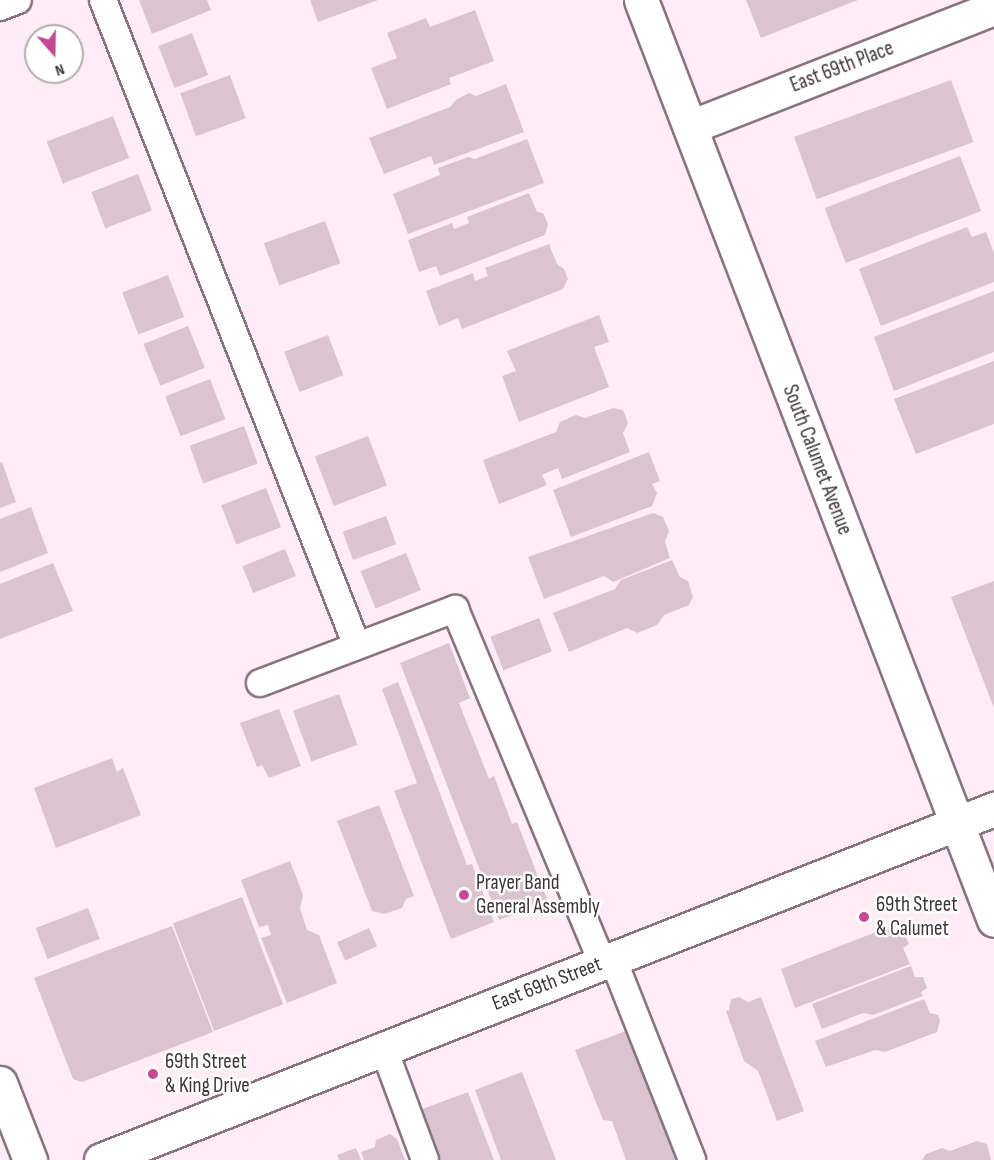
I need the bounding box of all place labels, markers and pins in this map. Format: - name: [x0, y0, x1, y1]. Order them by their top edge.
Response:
- place label: Prayer Band General Assembly: [476, 870, 600, 920]
- marker: Prayer Band General Assembly: [457, 888, 471, 902]
- place label: 69th Street & Calumet: [876, 892, 958, 942]
- marker: 69th Street & Calumet: [857, 910, 871, 924]
- place label: 69th Street & King Drive: [165, 1049, 250, 1099]
- marker: 69th Street & King Drive: [146, 1067, 160, 1081]

